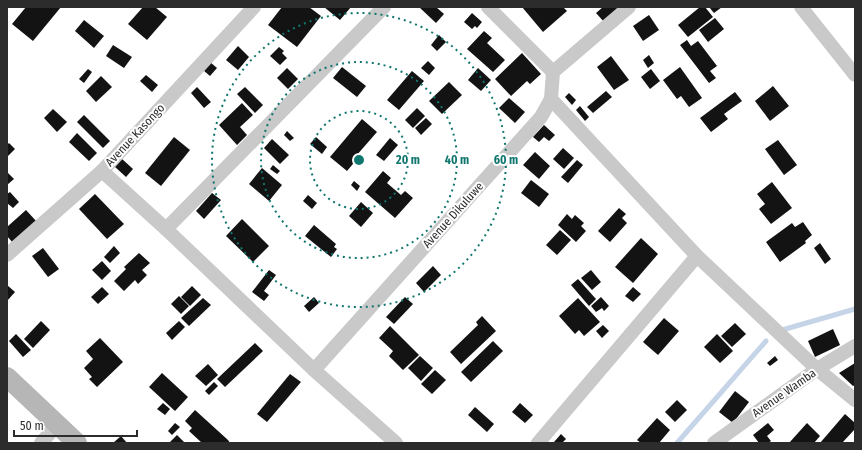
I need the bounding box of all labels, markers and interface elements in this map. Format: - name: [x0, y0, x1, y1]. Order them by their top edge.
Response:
- street label: Avenue Kasongo: [102, 101, 168, 169]
- centre of rings: [352, 153, 366, 167]
- text: 20 m: [395, 153, 420, 167]
- text: 40 m: [445, 153, 469, 167]
- text: 60 m: [494, 153, 518, 167]
- street label: Avenue Dikuluwe: [420, 179, 486, 251]
- street label: Avenue Wamba: [749, 366, 819, 420]
- scale bar: [14, 412, 137, 438]
- text: 50 m: [20, 419, 44, 433]

